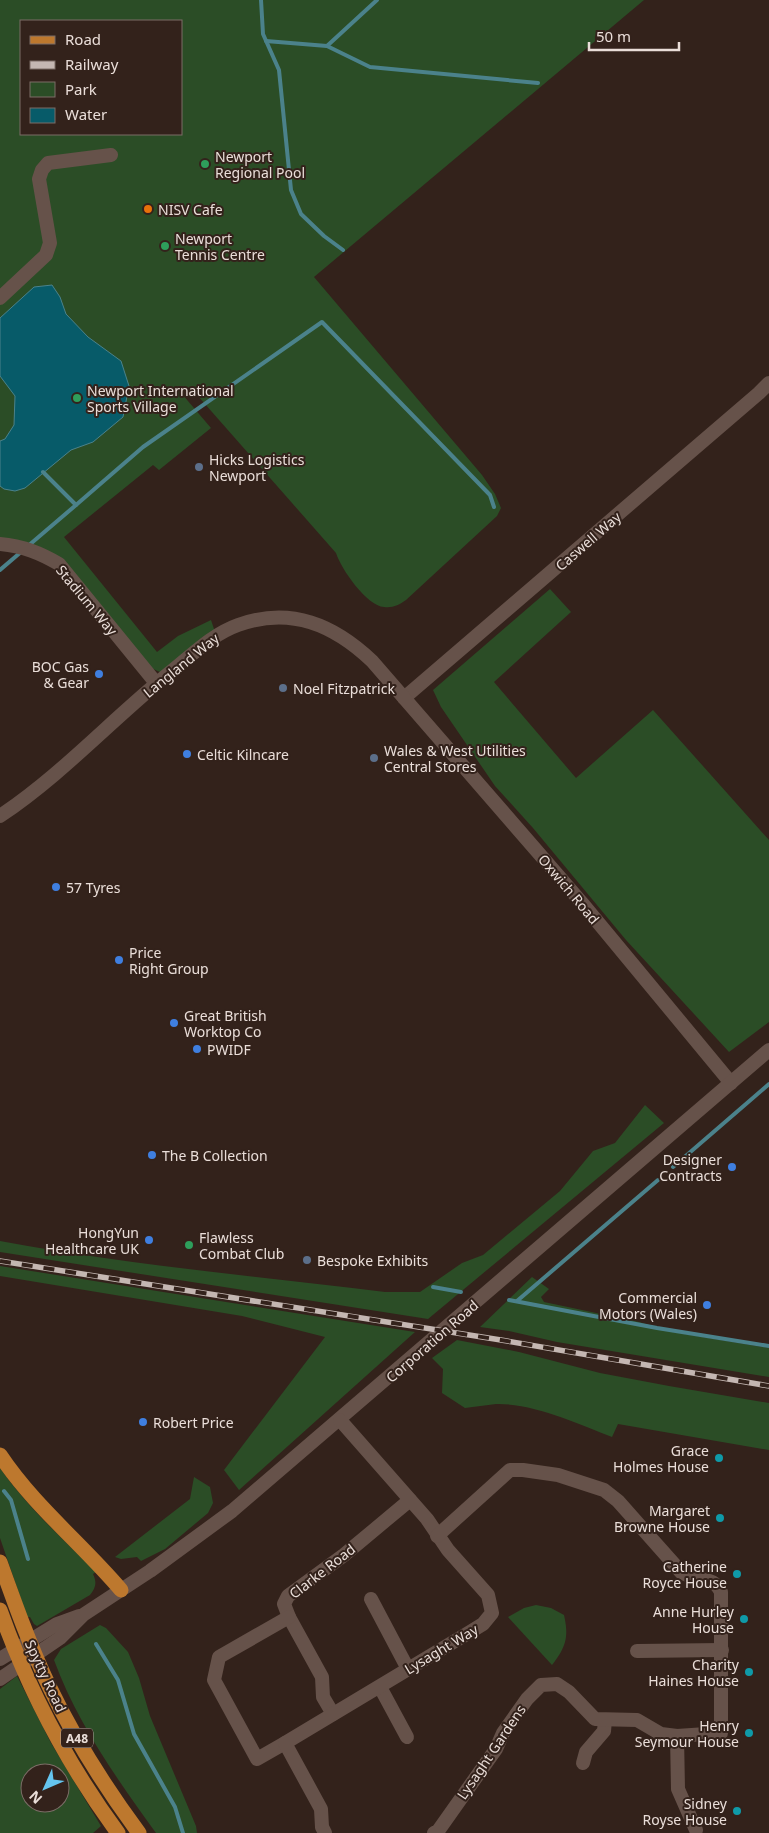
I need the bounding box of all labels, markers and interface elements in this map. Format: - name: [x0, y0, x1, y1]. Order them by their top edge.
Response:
- legend: [20, 20, 182, 135]
- scale bar: [589, 20, 679, 52]
- text: 50 m: [596, 26, 631, 46]
- text: Road: [65, 29, 101, 49]
- text: Railway: [65, 54, 119, 74]
- text: Park: [65, 79, 97, 99]
- text: Water: [65, 104, 107, 124]
- place label: Newport Regional Pool: [215, 147, 305, 182]
- marker: Newport Regional Pool: [199, 158, 211, 170]
- place label: NISV Cafe: [158, 200, 223, 219]
- marker: NISV Cafe: [142, 203, 154, 215]
- place label: Newport Tennis Centre: [175, 229, 265, 264]
- marker: Newport Tennis Centre: [159, 240, 171, 252]
- place label: Newport International Sports Village: [87, 381, 234, 416]
- marker: Newport International Sports Village: [71, 392, 83, 404]
- place label: Hicks Logistics Newport: [209, 450, 305, 485]
- marker: Hicks Logistics Newport: [193, 461, 205, 473]
- street label: Caswell Way: [551, 507, 625, 575]
- street label: Stadium Way: [52, 561, 122, 640]
- street label: Langland Way: [139, 628, 224, 702]
- place label: BOC Gas & Gear: [32, 657, 89, 692]
- marker: BOC Gas & Gear: [93, 668, 105, 680]
- place label: Noel Fitzpatrick: [293, 679, 395, 698]
- marker: Noel Fitzpatrick: [277, 682, 289, 694]
- place label: Wales & West Utilities Central Stores: [384, 741, 526, 776]
- place label: Celtic Kilncare: [197, 745, 289, 764]
- marker: Celtic Kilncare: [181, 748, 193, 760]
- marker: Wales & West Utilities Central Stores: [368, 752, 380, 764]
- street label: Oxwich Road: [534, 850, 604, 928]
- place label: 57 Tyres: [66, 878, 121, 897]
- marker: 57 Tyres: [50, 881, 62, 893]
- place label: Price Right Group: [129, 943, 209, 978]
- marker: Price Right Group: [113, 954, 125, 966]
- place label: Great British Worktop Co: [184, 1006, 267, 1041]
- marker: Great British Worktop Co: [168, 1017, 180, 1029]
- place label: PWIDF: [207, 1040, 251, 1059]
- marker: PWIDF: [191, 1043, 203, 1055]
- place label: The B Collection: [162, 1146, 268, 1165]
- marker: The B Collection: [146, 1149, 158, 1161]
- place label: Designer Contracts: [659, 1150, 722, 1185]
- marker: Designer Contracts: [726, 1161, 738, 1173]
- place label: HongYun Healthcare UK: [45, 1223, 139, 1258]
- place label: Flawless Combat Club: [199, 1228, 284, 1263]
- marker: HongYun Healthcare UK: [143, 1234, 155, 1246]
- marker: Flawless Combat Club: [183, 1239, 195, 1251]
- place label: Bespoke Exhibits: [317, 1251, 429, 1270]
- marker: Bespoke Exhibits: [301, 1254, 313, 1266]
- place label: Commercial Motors (Wales): [599, 1288, 697, 1323]
- street label: Corporation Road: [382, 1296, 482, 1386]
- marker: Commercial Motors (Wales): [701, 1299, 713, 1311]
- place label: Robert Price: [153, 1413, 234, 1432]
- marker: Robert Price: [137, 1416, 149, 1428]
- place label: Grace Holmes House: [613, 1441, 709, 1476]
- marker: Grace Holmes House: [713, 1452, 725, 1464]
- place label: Margaret Browne House: [614, 1501, 710, 1536]
- marker: Margaret Browne House: [714, 1512, 726, 1524]
- street label: Clarke Road: [285, 1539, 359, 1603]
- place label: Catherine Royce House: [643, 1557, 727, 1592]
- marker: Catherine Royce House: [731, 1568, 743, 1580]
- place label: Anne Hurley House: [653, 1602, 735, 1637]
- marker: Anne Hurley House: [738, 1613, 750, 1625]
- street label: Lysaght Way: [401, 1619, 482, 1678]
- street label: Spytty Road: [21, 1637, 71, 1715]
- place label: Charity Haines House: [648, 1655, 740, 1690]
- marker: Charity Haines House: [743, 1666, 755, 1678]
- street label: Lysaght Gardens: [452, 1701, 530, 1803]
- place label: Henry Seymour House: [635, 1716, 740, 1751]
- marker: Henry Seymour House: [743, 1727, 755, 1739]
- road number: A48: [61, 1729, 93, 1748]
- north arrow: [20, 1763, 70, 1813]
- text: N: [25, 1787, 46, 1808]
- place label: Sidney Royse House: [643, 1794, 728, 1829]
- marker: Sidney Royse House: [731, 1805, 743, 1817]

